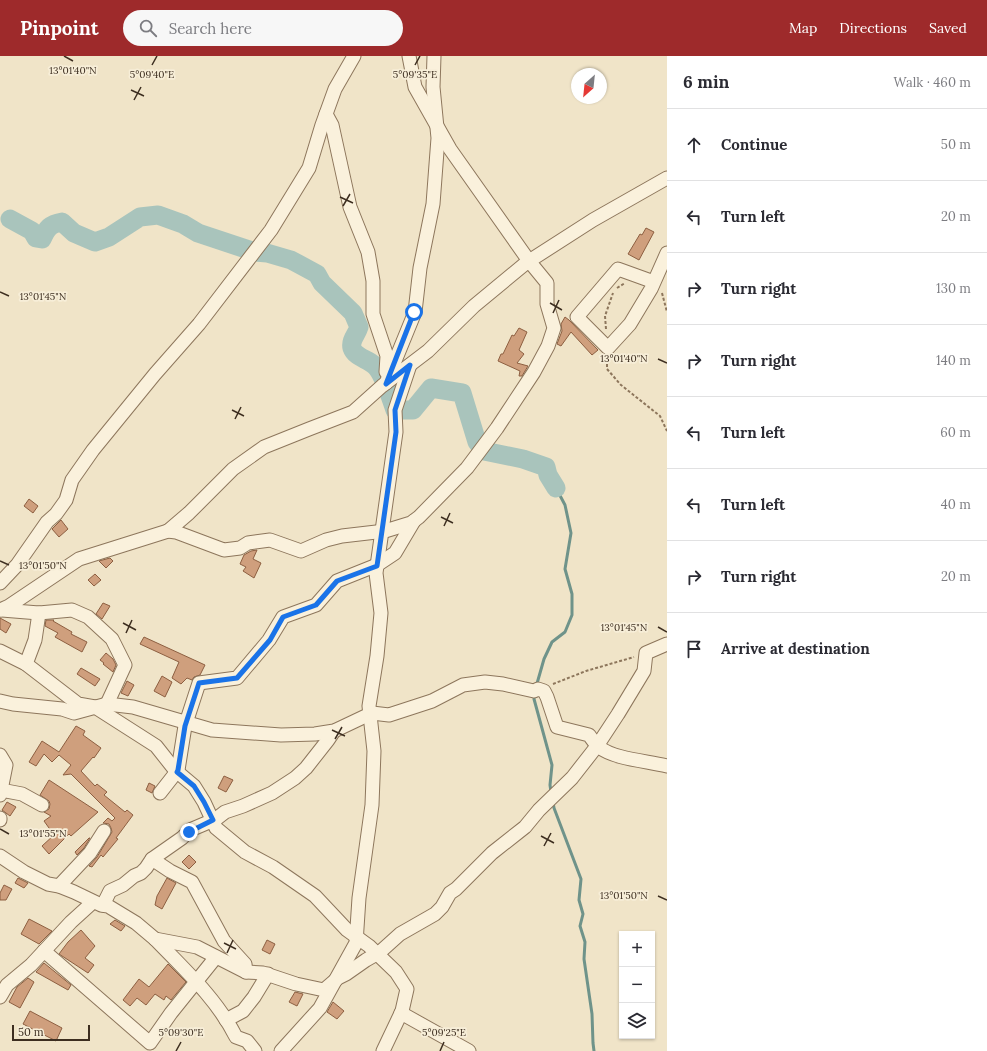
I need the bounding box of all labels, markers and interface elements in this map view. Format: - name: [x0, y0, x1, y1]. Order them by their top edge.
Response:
- search box: [123, 10, 403, 46]
- text: Pinpoint: [20, 16, 99, 40]
- icon: search: [137, 17, 159, 39]
- text: Search here: [169, 19, 252, 38]
- text: Map: [789, 19, 817, 37]
- text: Directions: [839, 19, 907, 37]
- text: Saved: [929, 19, 967, 37]
- text: 13°01'40"N: [49, 64, 97, 77]
- text: 5°09'40"E: [130, 68, 174, 81]
- text: 5°09'35"E: [393, 68, 437, 81]
- north arrow: [571, 68, 607, 104]
- text: 6 min: [683, 71, 729, 93]
- text: Walk · 460 m: [894, 74, 971, 91]
- icon: ahead: [683, 134, 705, 156]
- text: Continue: [721, 135, 787, 154]
- text: 50 m: [941, 136, 971, 153]
- icon: left: [683, 206, 705, 228]
- text: Turn left: [721, 207, 785, 226]
- text: 20 m: [941, 208, 971, 225]
- icon: right: [683, 278, 705, 300]
- text: Turn right: [721, 279, 797, 298]
- text: 130 m: [936, 280, 971, 297]
- text: 13°01'45"N: [20, 290, 67, 303]
- route start: [405, 303, 423, 321]
- icon: right: [683, 350, 705, 372]
- text: Turn right: [721, 351, 797, 370]
- text: 13°01'40"N: [600, 352, 648, 365]
- text: 140 m: [936, 352, 971, 369]
- icon: left: [683, 422, 705, 444]
- text: Turn left: [721, 423, 785, 442]
- text: 60 m: [940, 424, 971, 441]
- icon: left: [683, 494, 705, 516]
- text: Turn left: [721, 495, 785, 514]
- text: 40 m: [941, 496, 971, 513]
- text: 13°01'50"N: [19, 559, 67, 572]
- icon: right: [683, 566, 705, 588]
- text: Turn right: [721, 567, 797, 586]
- text: 20 m: [941, 568, 971, 585]
- text: 13°01'45"N: [601, 621, 648, 634]
- icon: arrive: [683, 638, 705, 660]
- text: Arrive at destination: [721, 639, 870, 658]
- route end: [180, 823, 198, 841]
- text: 13°01'55"N: [19, 827, 67, 840]
- text: 13°01'50"N: [600, 889, 648, 902]
- map controls: [619, 931, 655, 1039]
- button: +: [619, 931, 655, 967]
- button: −: [619, 967, 655, 1003]
- button: layers: [619, 1003, 655, 1039]
- scale bar: [12, 1023, 90, 1042]
- text: 50 m: [18, 1025, 44, 1039]
- text: 5°09'30"E: [158, 1026, 204, 1039]
- text: 5°09'25"E: [422, 1026, 466, 1039]

